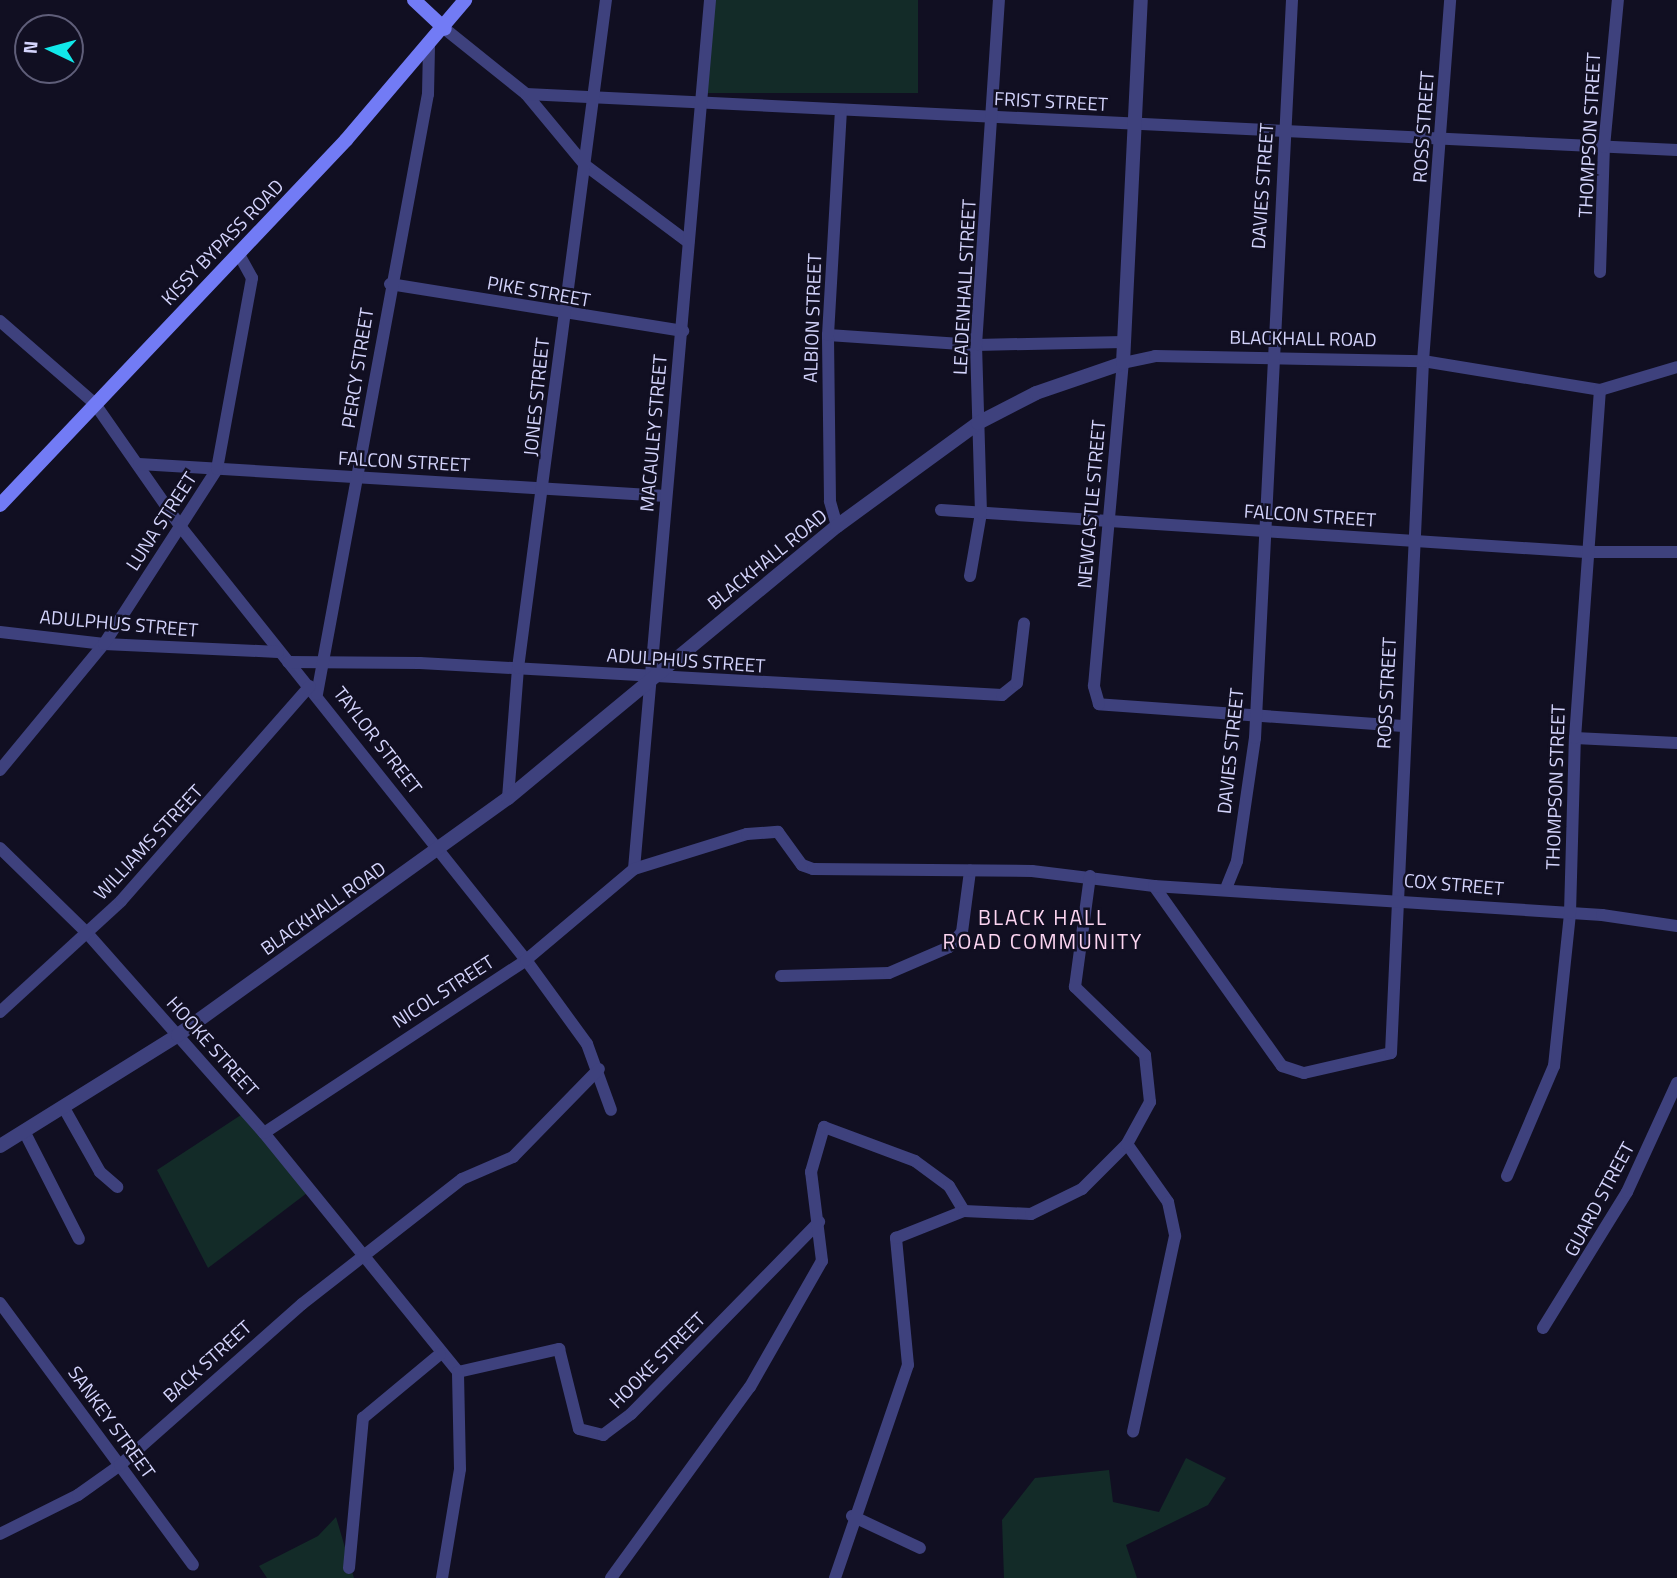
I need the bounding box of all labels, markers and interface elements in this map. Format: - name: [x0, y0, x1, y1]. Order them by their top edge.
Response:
- north arrow: [14, 14, 84, 84]
- text: N: [15, 39, 45, 55]
- street label: THOMPSON STREET: [1573, 52, 1605, 218]
- street label: ROSS STREET: [1408, 70, 1438, 184]
- street label: FRIST STREET: [994, 87, 1108, 115]
- street label: DAVIES STREET: [1246, 122, 1278, 250]
- street label: KISSY BYPASS ROAD: [156, 174, 288, 310]
- street label: LEADENHALL STREET: [948, 198, 980, 376]
- street label: ALBION STREET: [798, 253, 826, 383]
- street label: PIKE STREET: [486, 271, 592, 311]
- street label: PERCY STREET: [336, 306, 378, 430]
- street label: BLACKHALL ROAD: [1229, 325, 1377, 351]
- street label: JONES STREET: [518, 337, 554, 457]
- street label: MACAULEY STREET: [635, 353, 671, 513]
- street label: NEWCASTLE STREET: [1072, 419, 1110, 589]
- street label: FALCON STREET: [337, 446, 471, 476]
- street label: LUNA STREET: [121, 468, 201, 574]
- street label: FALCON STREET: [1243, 499, 1377, 531]
- street label: BLACKHALL ROAD: [703, 504, 831, 614]
- street label: ADULPHUS STREET: [39, 605, 199, 641]
- street label: ROSS STREET: [1372, 636, 1400, 750]
- street label: ADULPHUS STREET: [606, 643, 766, 677]
- street label: TAYLOR STREET: [329, 682, 427, 798]
- street label: DAVIES STREET: [1212, 687, 1248, 815]
- street label: THOMPSON STREET: [1541, 704, 1569, 870]
- street label: WILLIAMS STREET: [89, 780, 207, 904]
- street label: BLACKHALL ROAD: [256, 856, 390, 960]
- street label: COX STREET: [1403, 868, 1505, 900]
- district label: BLACK HALL ROAD COMMUNITY: [944, 904, 1142, 954]
- street label: NICOL STREET: [388, 950, 498, 1032]
- street label: HOOKE STREET: [162, 991, 264, 1101]
- street label: GUARD STREET: [1559, 1138, 1639, 1260]
- street label: HOOKE STREET: [604, 1307, 710, 1413]
- street label: BACK STREET: [158, 1315, 256, 1407]
- street label: SANKEY STREET: [64, 1361, 160, 1483]

